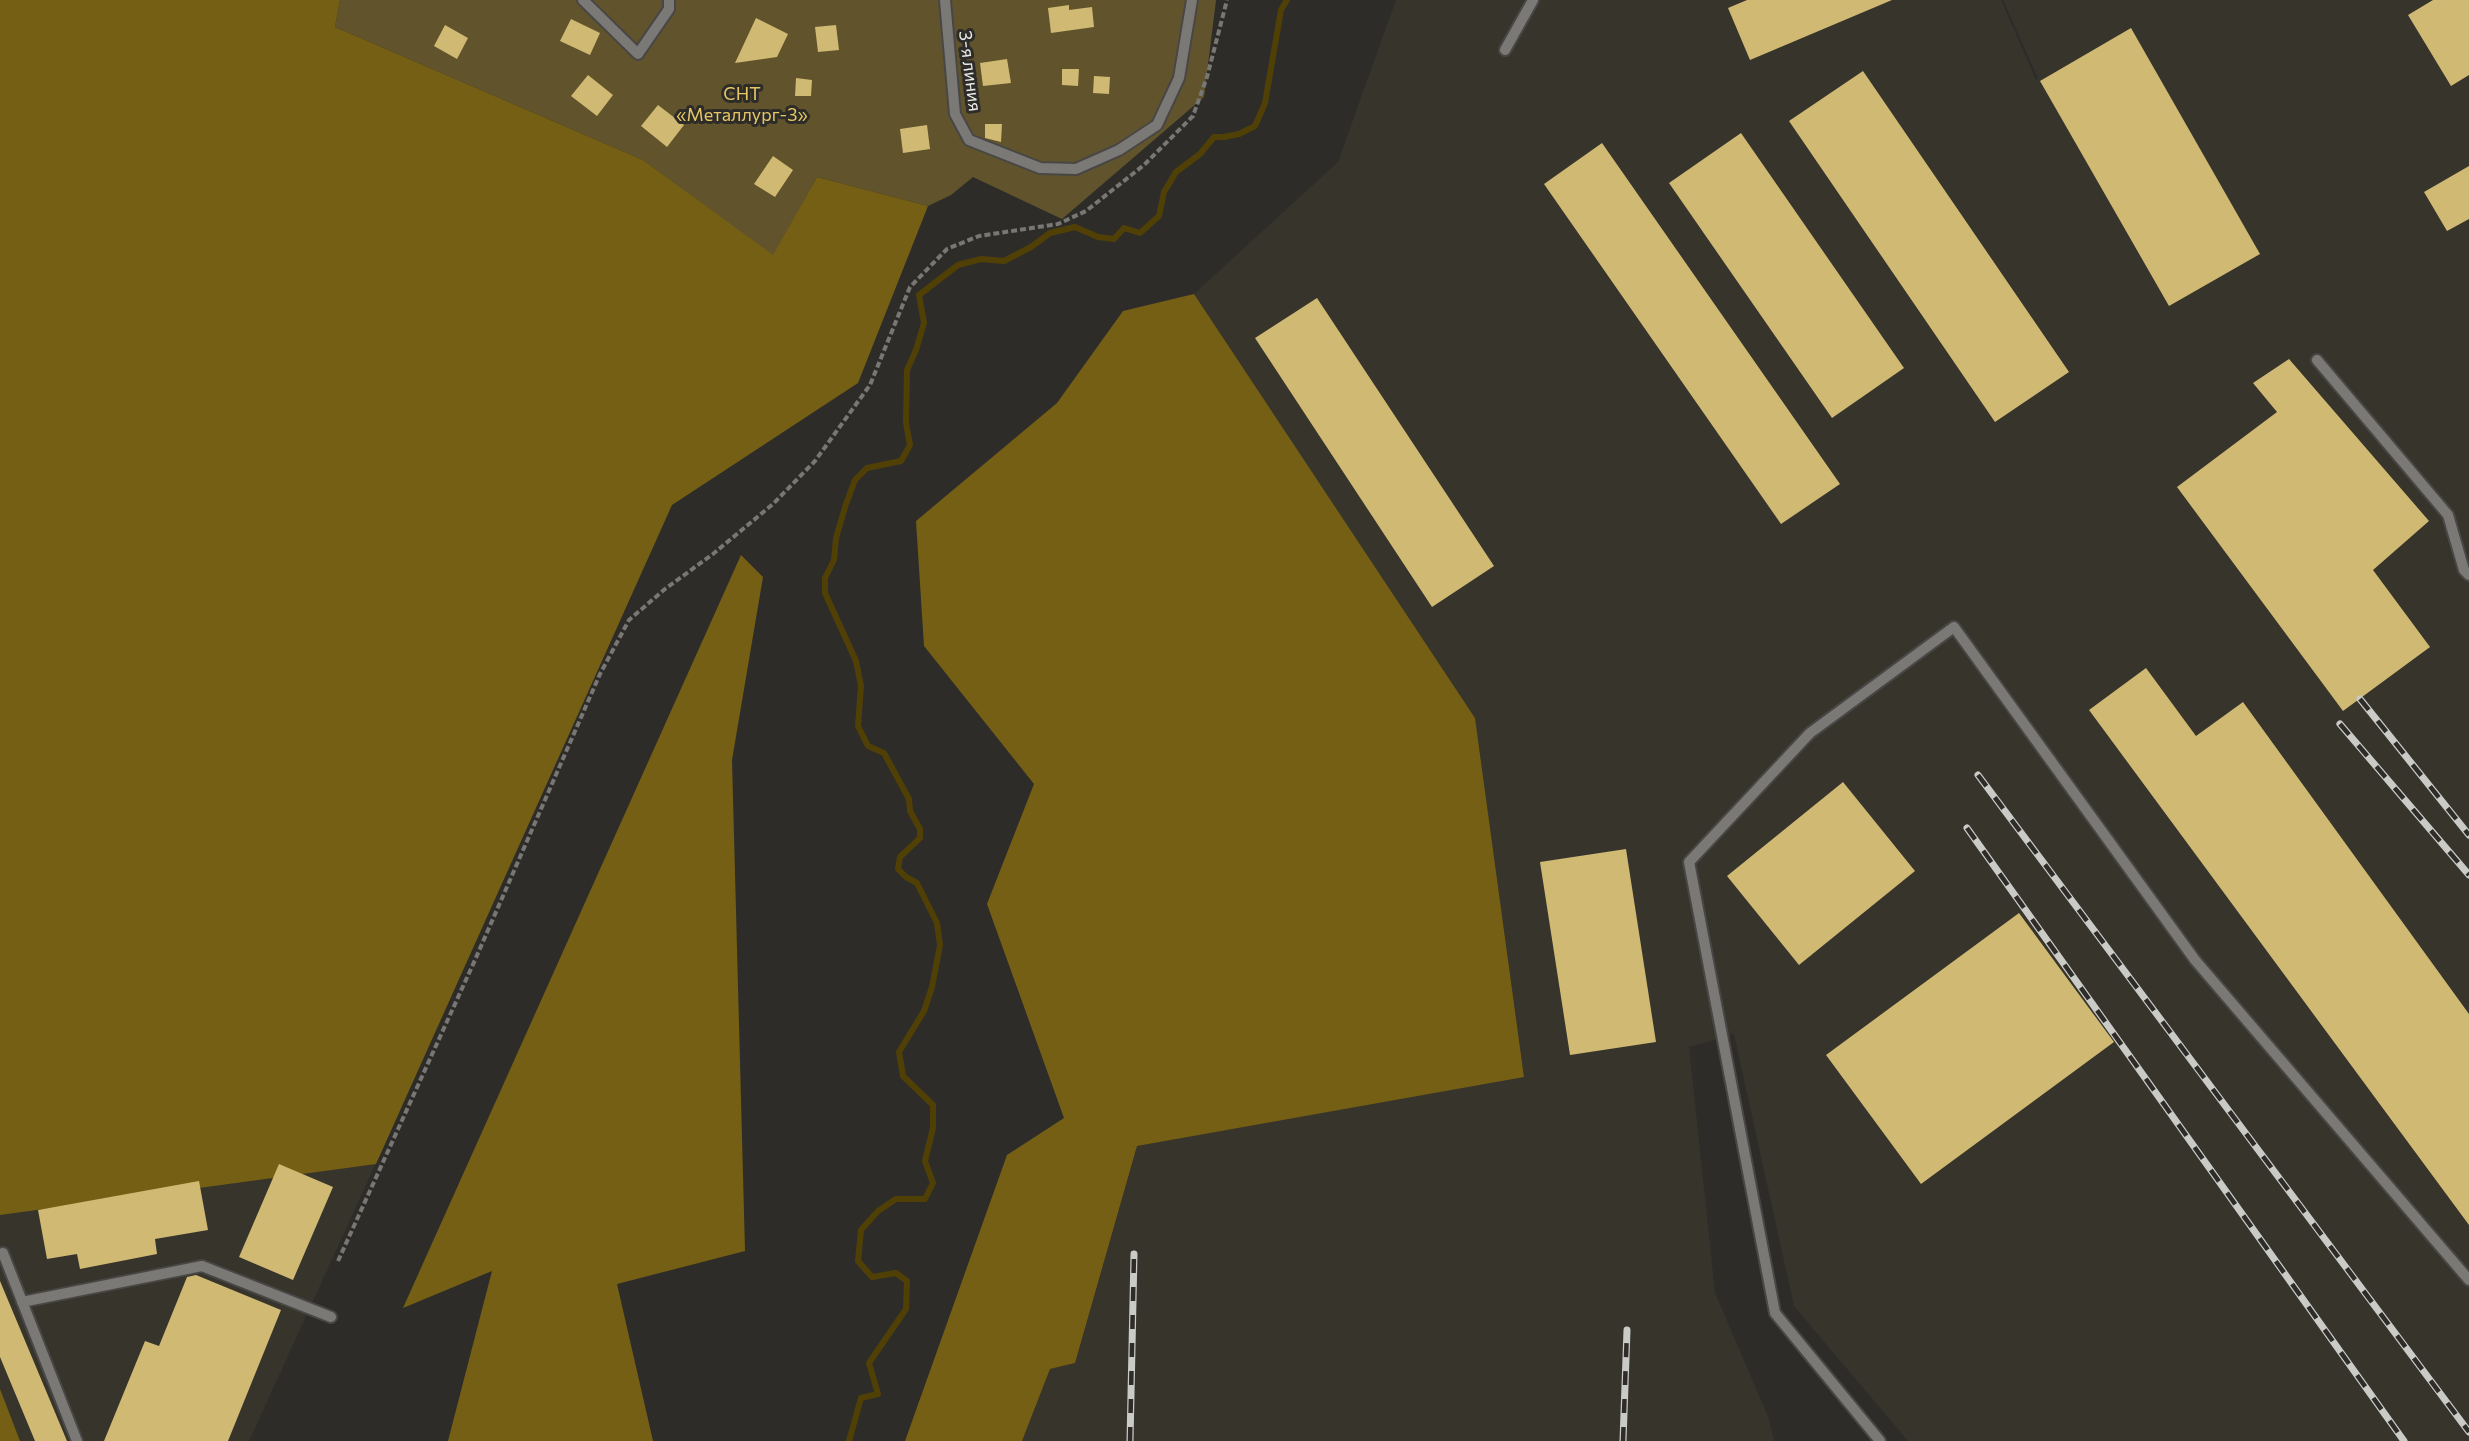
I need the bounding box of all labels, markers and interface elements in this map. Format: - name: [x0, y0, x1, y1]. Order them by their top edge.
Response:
- street label: 3-я линия: [954, 29, 986, 113]
- park label: СНТ «Металлург-3»: [676, 83, 808, 125]

